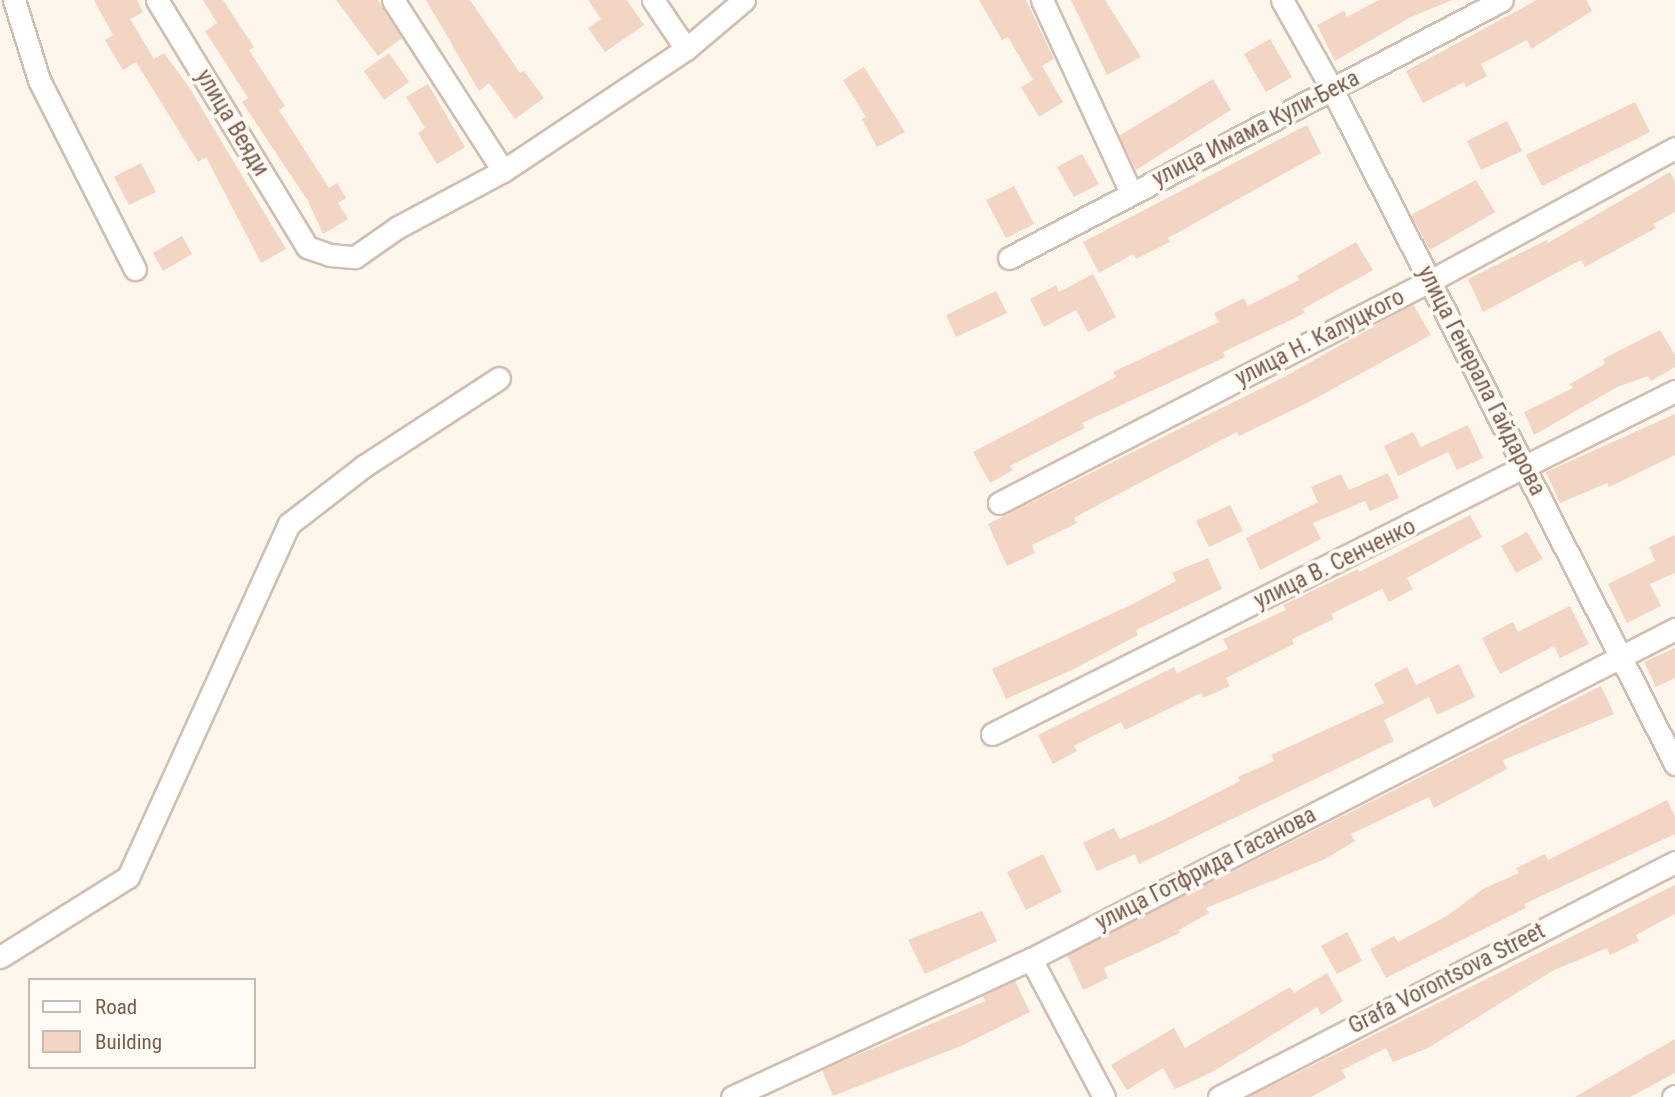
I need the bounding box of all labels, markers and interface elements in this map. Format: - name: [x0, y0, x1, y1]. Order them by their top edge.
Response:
- street label: улица Веяди: [189, 65, 275, 181]
- street label: улица Имама Кули-Бека: [1148, 65, 1364, 193]
- street label: улица Генерала Гайдарова: [1411, 262, 1551, 500]
- street label: улица Н. Калуцкого: [1231, 283, 1409, 393]
- street label: улица В. Сенченко: [1250, 513, 1420, 615]
- street label: улица Готфрида Гасанова: [1091, 801, 1321, 937]
- street label: Grafa Vorontsova Street: [1344, 918, 1550, 1040]
- legend: [28, 978, 256, 1069]
- text: Road: [95, 995, 137, 1019]
- text: Building: [95, 1030, 162, 1054]

